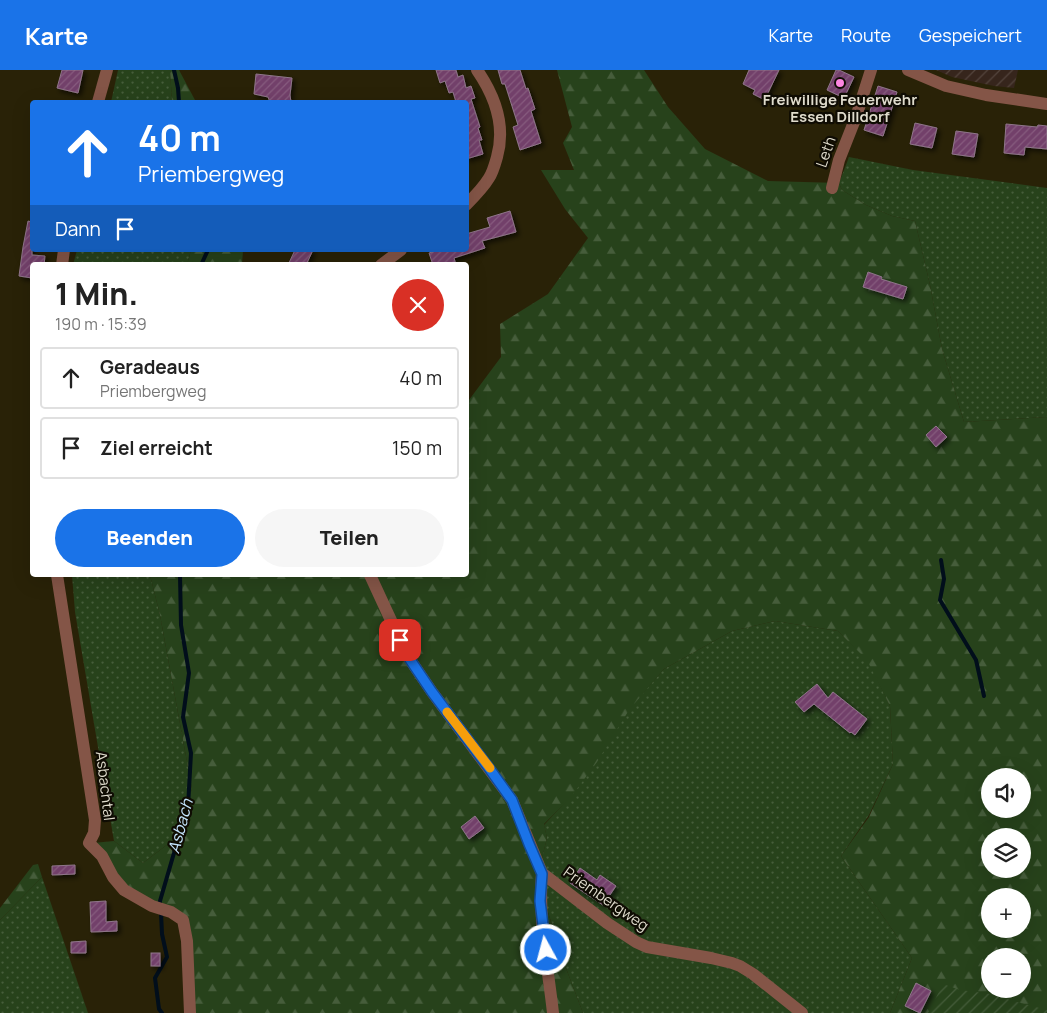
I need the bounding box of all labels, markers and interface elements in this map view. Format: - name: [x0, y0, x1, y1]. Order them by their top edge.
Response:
- text: Karte: [25, 19, 88, 52]
- text: Karte: [768, 23, 813, 47]
- text: Route: [841, 23, 891, 47]
- text: Gespeichert: [919, 23, 1022, 47]
- marker: Freiwillige Feuerwehr Essen Dilldorf: [834, 77, 846, 89]
- place label: Freiwillige Feuerwehr Essen Dilldorf: [763, 89, 917, 127]
- text: 40 m: [138, 114, 221, 162]
- icon: ahead: [55, 120, 120, 185]
- street label: Leth: [810, 134, 841, 170]
- text: Priembergweg: [138, 159, 284, 189]
- icon: arrive: [111, 215, 139, 243]
- text: Dann: [55, 216, 101, 242]
- text: 1 Min.: [55, 273, 138, 314]
- button: close: [392, 279, 444, 331]
- text: 190 m · 15:39: [55, 313, 147, 335]
- text: Geradeaus: [100, 354, 200, 380]
- icon: ahead: [57, 364, 85, 392]
- text: 40 m: [399, 365, 442, 391]
- text: Priembergweg: [100, 380, 206, 402]
- icon: arrive: [57, 434, 85, 462]
- text: Ziel erreicht: [100, 435, 213, 461]
- text: 150 m: [392, 435, 442, 461]
- button: Beenden: [55, 509, 245, 567]
- button: Teilen: [255, 509, 444, 567]
- pin: [379, 619, 421, 661]
- icon: arrive: [386, 626, 414, 654]
- street label: Asbachtal: [91, 750, 120, 822]
- map controls: [981, 768, 1031, 998]
- button: sound: [981, 768, 1031, 818]
- water label: Asbach: [162, 796, 198, 856]
- button: layers: [981, 828, 1031, 878]
- street label: Priembergweg: [559, 861, 653, 936]
- button: +: [981, 888, 1031, 938]
- position arrow: [519, 923, 571, 975]
- button: −: [981, 948, 1031, 998]

